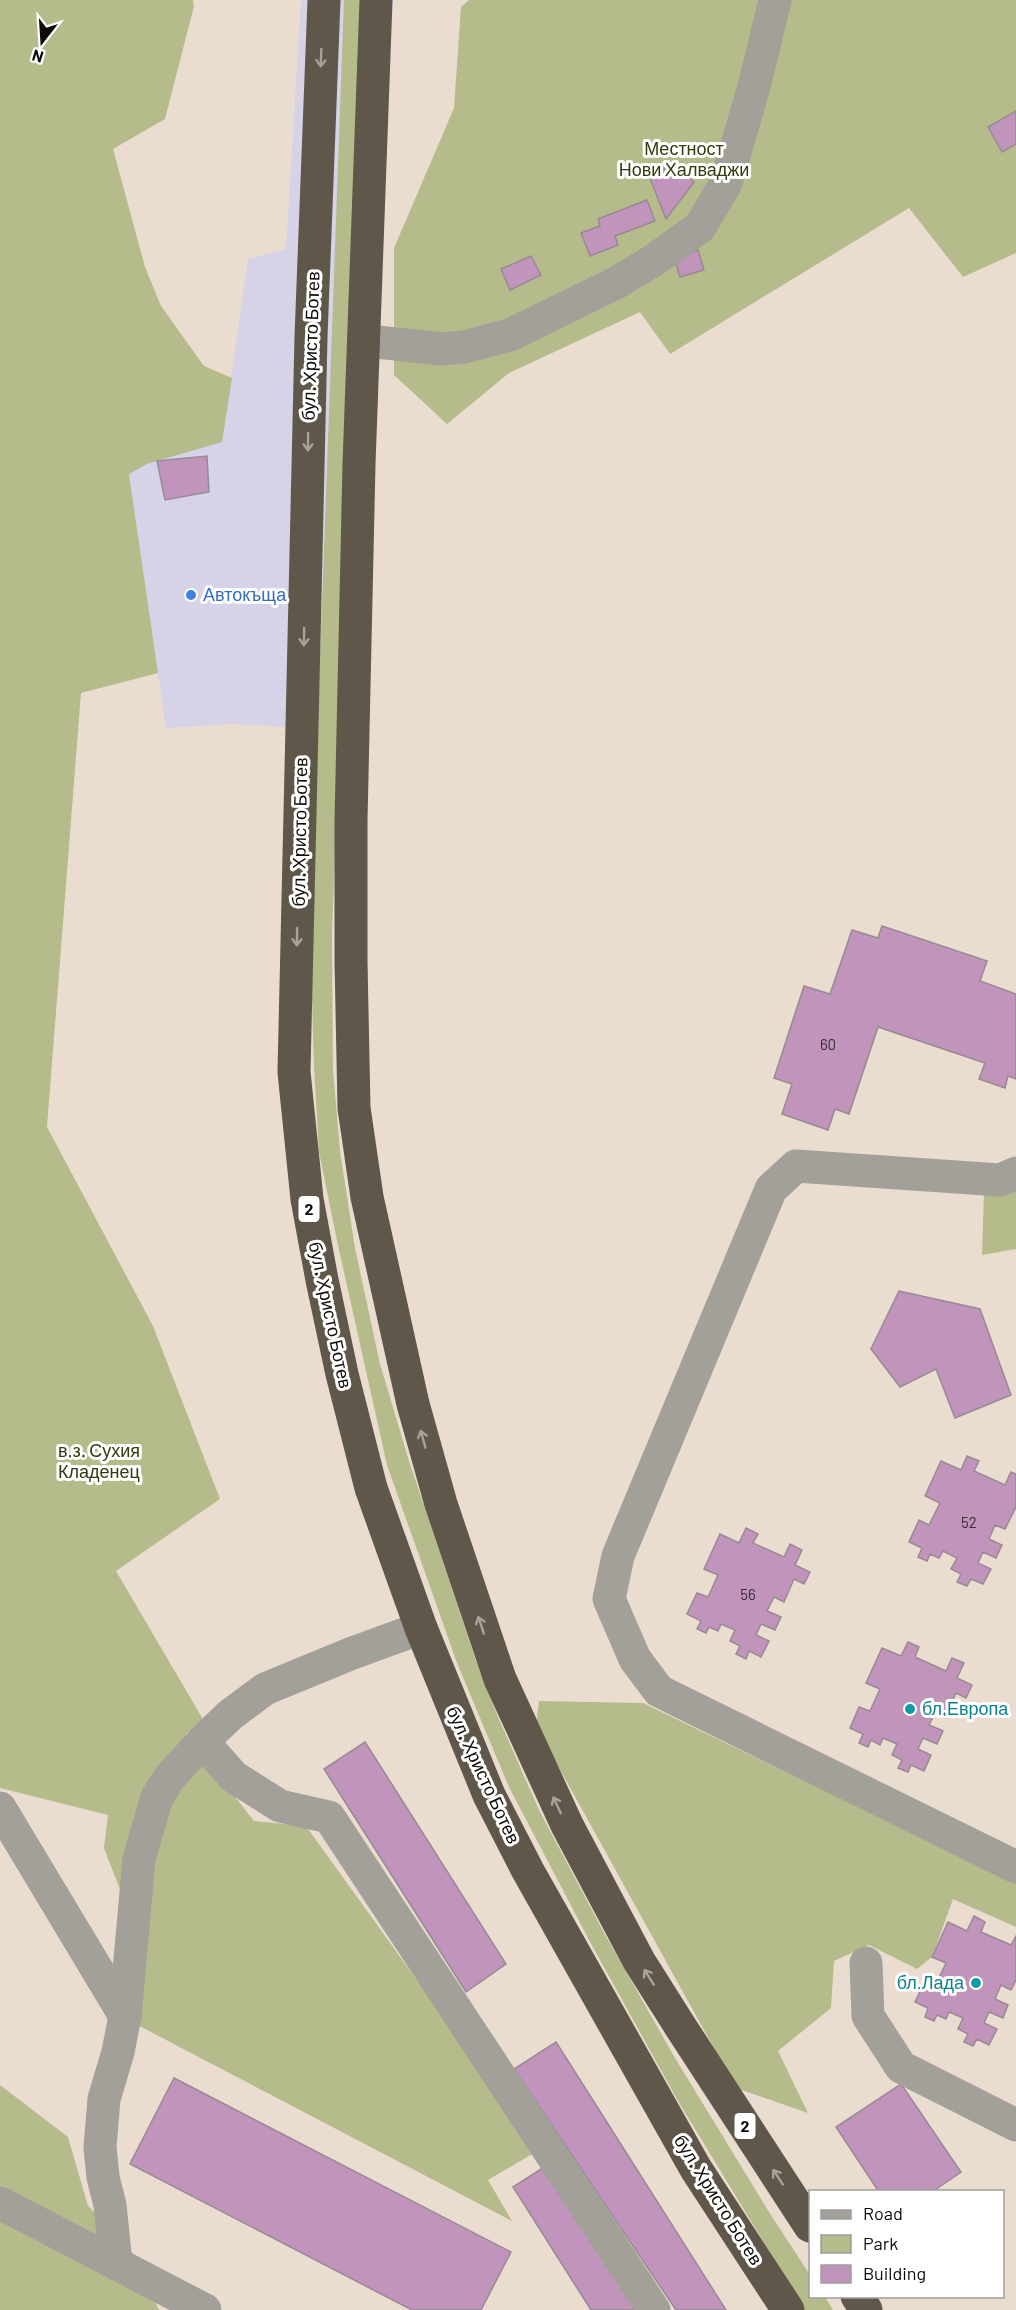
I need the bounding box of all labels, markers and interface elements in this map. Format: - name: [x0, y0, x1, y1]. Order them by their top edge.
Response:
- north arrow: [12, 12, 72, 72]
- text: N: [30, 46, 45, 67]
- one-way arrow: [316, 48, 327, 68]
- park label: Местност Нови Халваджи: [619, 137, 749, 180]
- street label: бул. Христо Ботев: [296, 271, 324, 421]
- one-way arrow: [303, 432, 314, 452]
- place label: Автокъща: [203, 583, 287, 605]
- marker: Автокъща: [184, 588, 198, 602]
- one-way arrow: [298, 627, 310, 647]
- street label: бул. Христо Ботев: [287, 757, 311, 907]
- one-way arrow: [292, 927, 303, 947]
- house number: 60: [820, 1035, 836, 1053]
- road number: 2: [298, 1196, 320, 1222]
- street label: бул. Христо Ботев: [305, 1239, 357, 1390]
- one-way arrow: [417, 1430, 428, 1449]
- park label: в.з. Сухия Кладенец: [58, 1439, 140, 1482]
- house number: 52: [961, 1513, 977, 1531]
- house number: 56: [740, 1585, 756, 1603]
- one-way arrow: [475, 1616, 486, 1635]
- place label: бл.Европа: [922, 1697, 1009, 1719]
- street label: бул. Христо Ботев: [442, 1702, 525, 1847]
- marker: бл.Европа: [903, 1702, 917, 1716]
- one-way arrow: [551, 1796, 563, 1814]
- one-way arrow: [643, 1969, 655, 1986]
- place label: бл.Лада: [897, 1971, 965, 1993]
- marker: бл.Лада: [969, 1976, 983, 1990]
- road number: 2: [734, 2113, 756, 2139]
- street label: бул. Христо Ботев: [670, 2130, 768, 2269]
- one-way arrow: [772, 2169, 784, 2186]
- legend: [809, 2190, 1004, 2298]
- text: Road: [863, 2202, 903, 2224]
- text: Park: [863, 2232, 898, 2254]
- text: Building: [863, 2262, 926, 2284]

